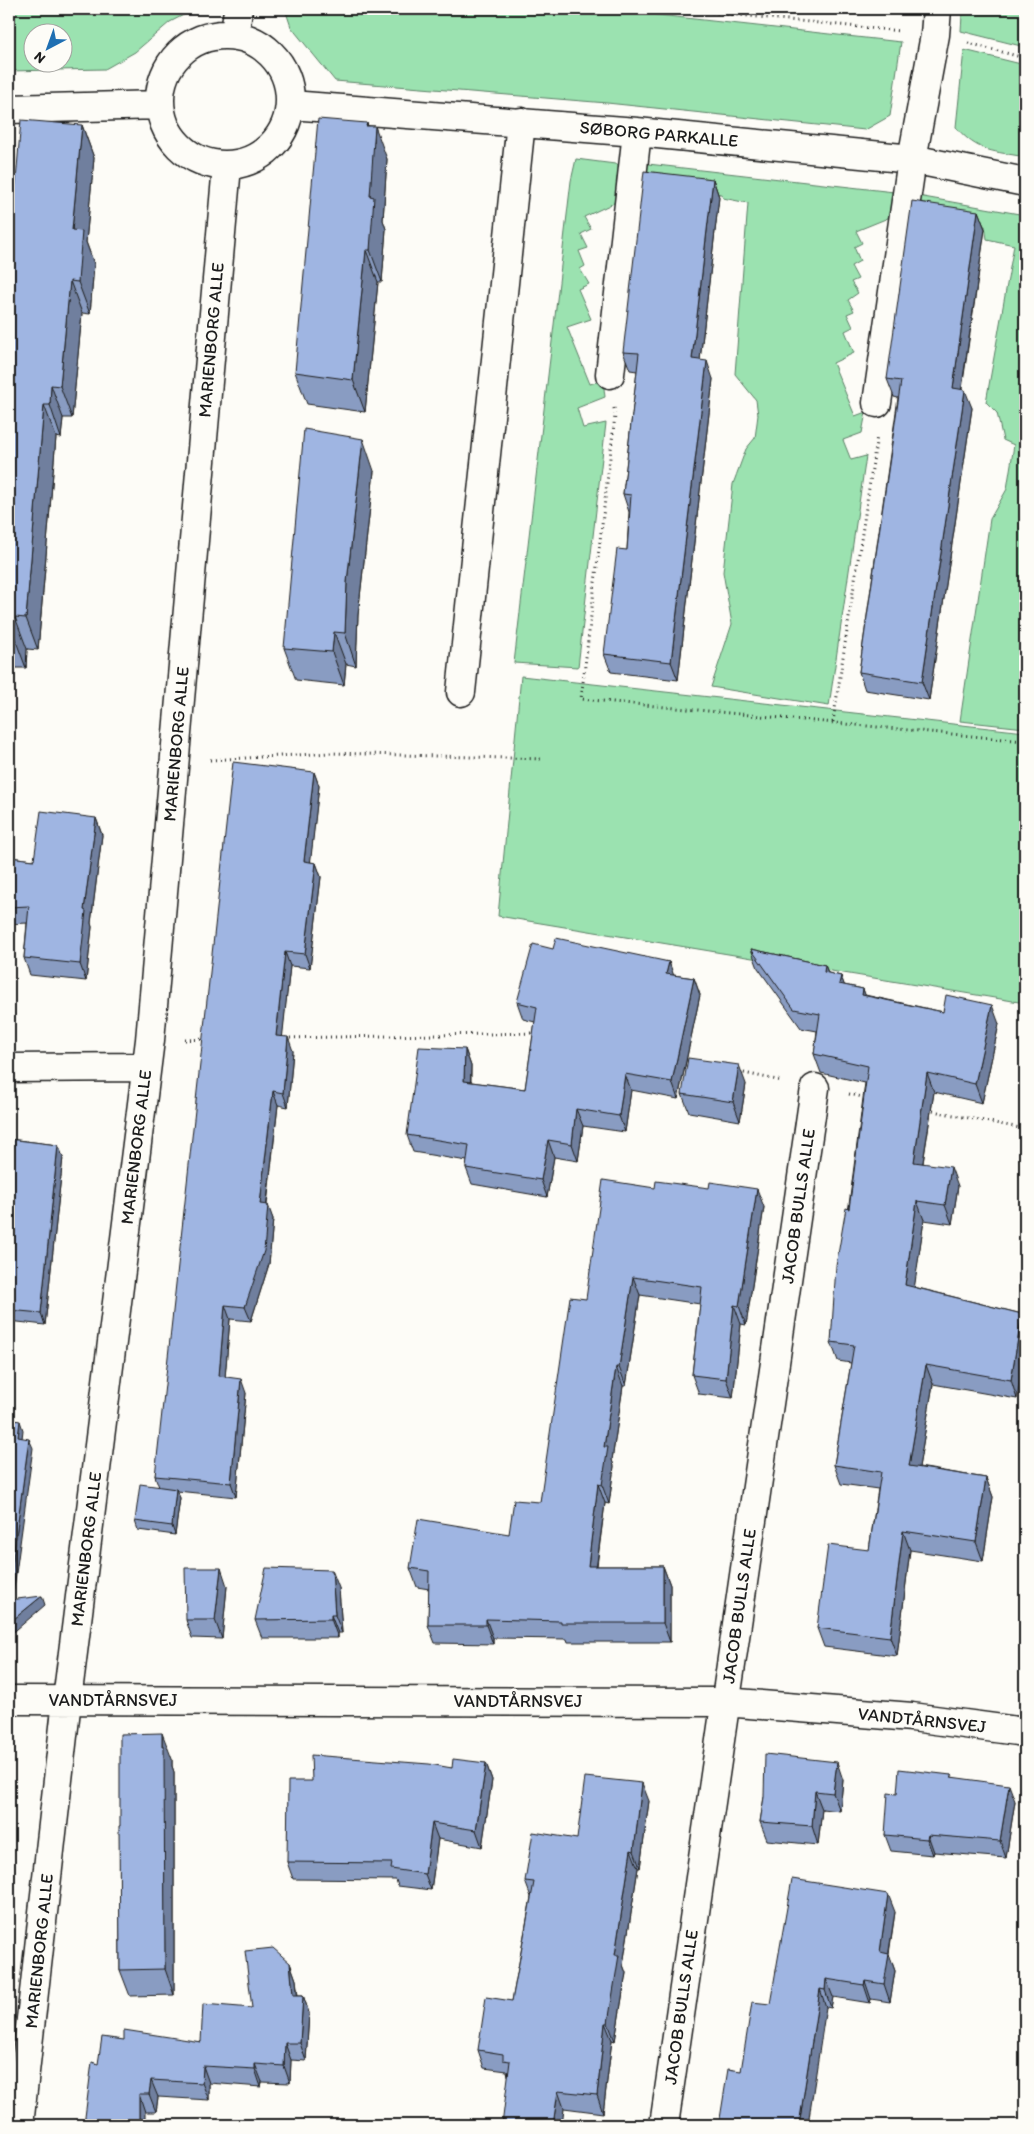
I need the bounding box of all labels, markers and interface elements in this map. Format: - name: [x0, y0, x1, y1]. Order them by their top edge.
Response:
- north arrow: [22, 22, 72, 72]
- text: N: [31, 48, 49, 67]
- street label: SØBORG PARKALLE: [579, 116, 739, 152]
- street label: MARIENBORG ALLE: [193, 262, 229, 418]
- street label: MARIENBORG ALLE: [158, 666, 194, 822]
- street label: MARIENBORG ALLE: [116, 1068, 156, 1226]
- street label: JACOB BULLS ALLE: [776, 1127, 820, 1285]
- street label: MARIENBORG ALLE: [66, 1470, 106, 1628]
- street label: JACOB BULLS ALLE: [717, 1527, 761, 1685]
- street label: VANDTÅRNSVEJ: [48, 1689, 178, 1711]
- street label: VANDTÅRNSVEJ: [453, 1690, 583, 1712]
- street label: VANDTÅRNSVEJ: [857, 1702, 988, 1738]
- street label: MARIENBORG ALLE: [20, 1872, 58, 2030]
- street label: JACOB BULLS ALLE: [659, 1928, 703, 2086]

